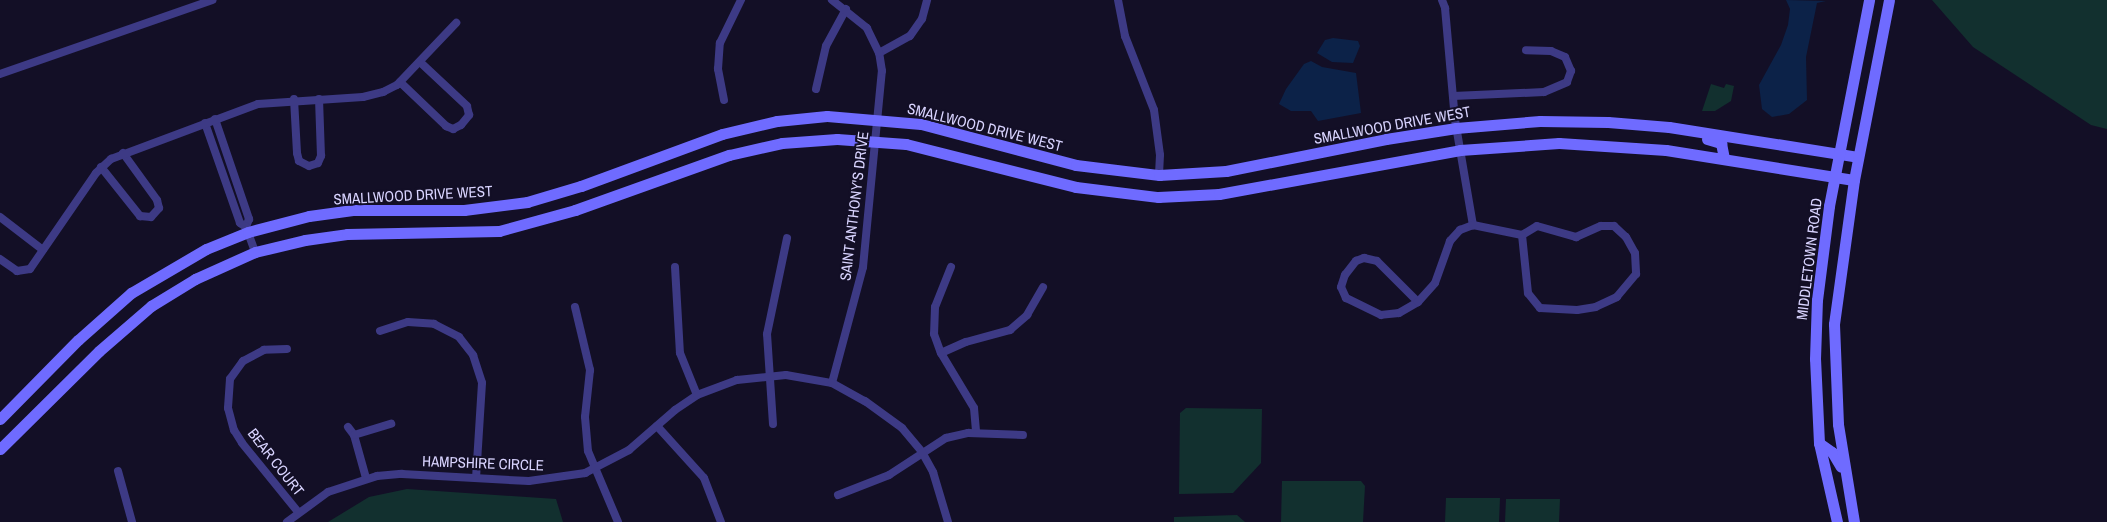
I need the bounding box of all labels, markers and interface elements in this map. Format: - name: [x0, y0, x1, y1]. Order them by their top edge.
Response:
- street label: SMALLWOOD DRIVE WEST: [906, 99, 1064, 155]
- street label: SMALLWOOD DRIVE WEST: [1312, 102, 1472, 148]
- street label: SAINT ANTHONY'S DRIVE: [836, 130, 872, 282]
- street label: SMALLWOOD DRIVE WEST: [333, 182, 493, 208]
- street label: MIDDLETOWN ROAD: [1793, 197, 1825, 321]
- street label: BEAR COURT: [244, 425, 308, 499]
- street label: HAMPSHIRE CIRCLE: [422, 452, 544, 474]

